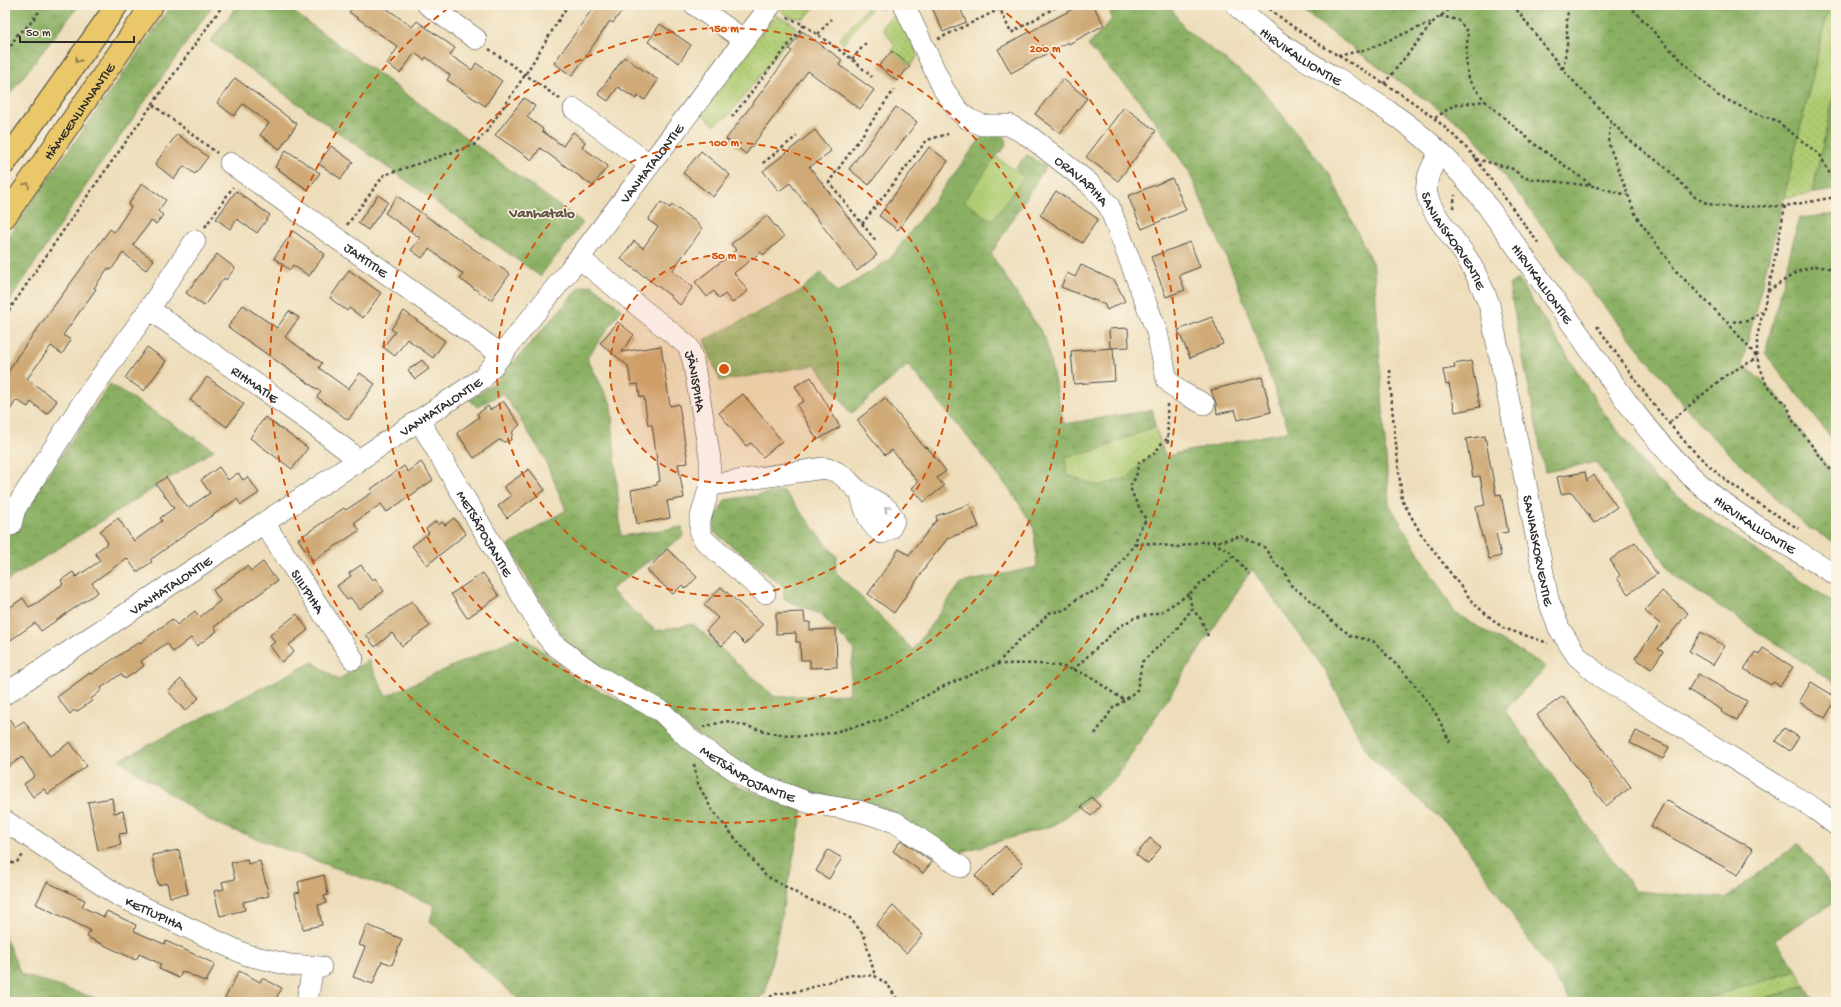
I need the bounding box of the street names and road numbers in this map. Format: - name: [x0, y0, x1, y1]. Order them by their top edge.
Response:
- street label: HIRVIKALLIONTIE: [1255, 25, 1345, 92]
- street label: HÄMEENLINNANTIE: [41, 60, 121, 164]
- street label: VANHATALONTIE: [617, 120, 689, 208]
- street label: ORAVAPIHA: [1050, 153, 1112, 211]
- street label: SANIAISKORVENTIE: [1416, 191, 1489, 294]
- street label: JAHTITIE: [340, 240, 391, 283]
- street label: HIRVIKALLIONTIE: [1506, 241, 1576, 329]
- street label: JÄNISPIHA: [679, 349, 708, 414]
- street label: RIHMATIE: [227, 363, 282, 409]
- street label: VANHATALONTIE: [397, 374, 487, 442]
- street label: METSÄPOJANTIE: [451, 488, 516, 582]
- street label: HIRVIKALLIONTIE: [1709, 493, 1799, 560]
- street label: SANIAISKORVENTIE: [1517, 494, 1556, 610]
- street label: VANHATALONTIE: [126, 553, 217, 621]
- street label: SIILIPIHA: [286, 567, 327, 618]
- street label: METSÄNPOJANTIE: [696, 743, 798, 808]
- street label: KETTUPIHA: [122, 894, 187, 936]

